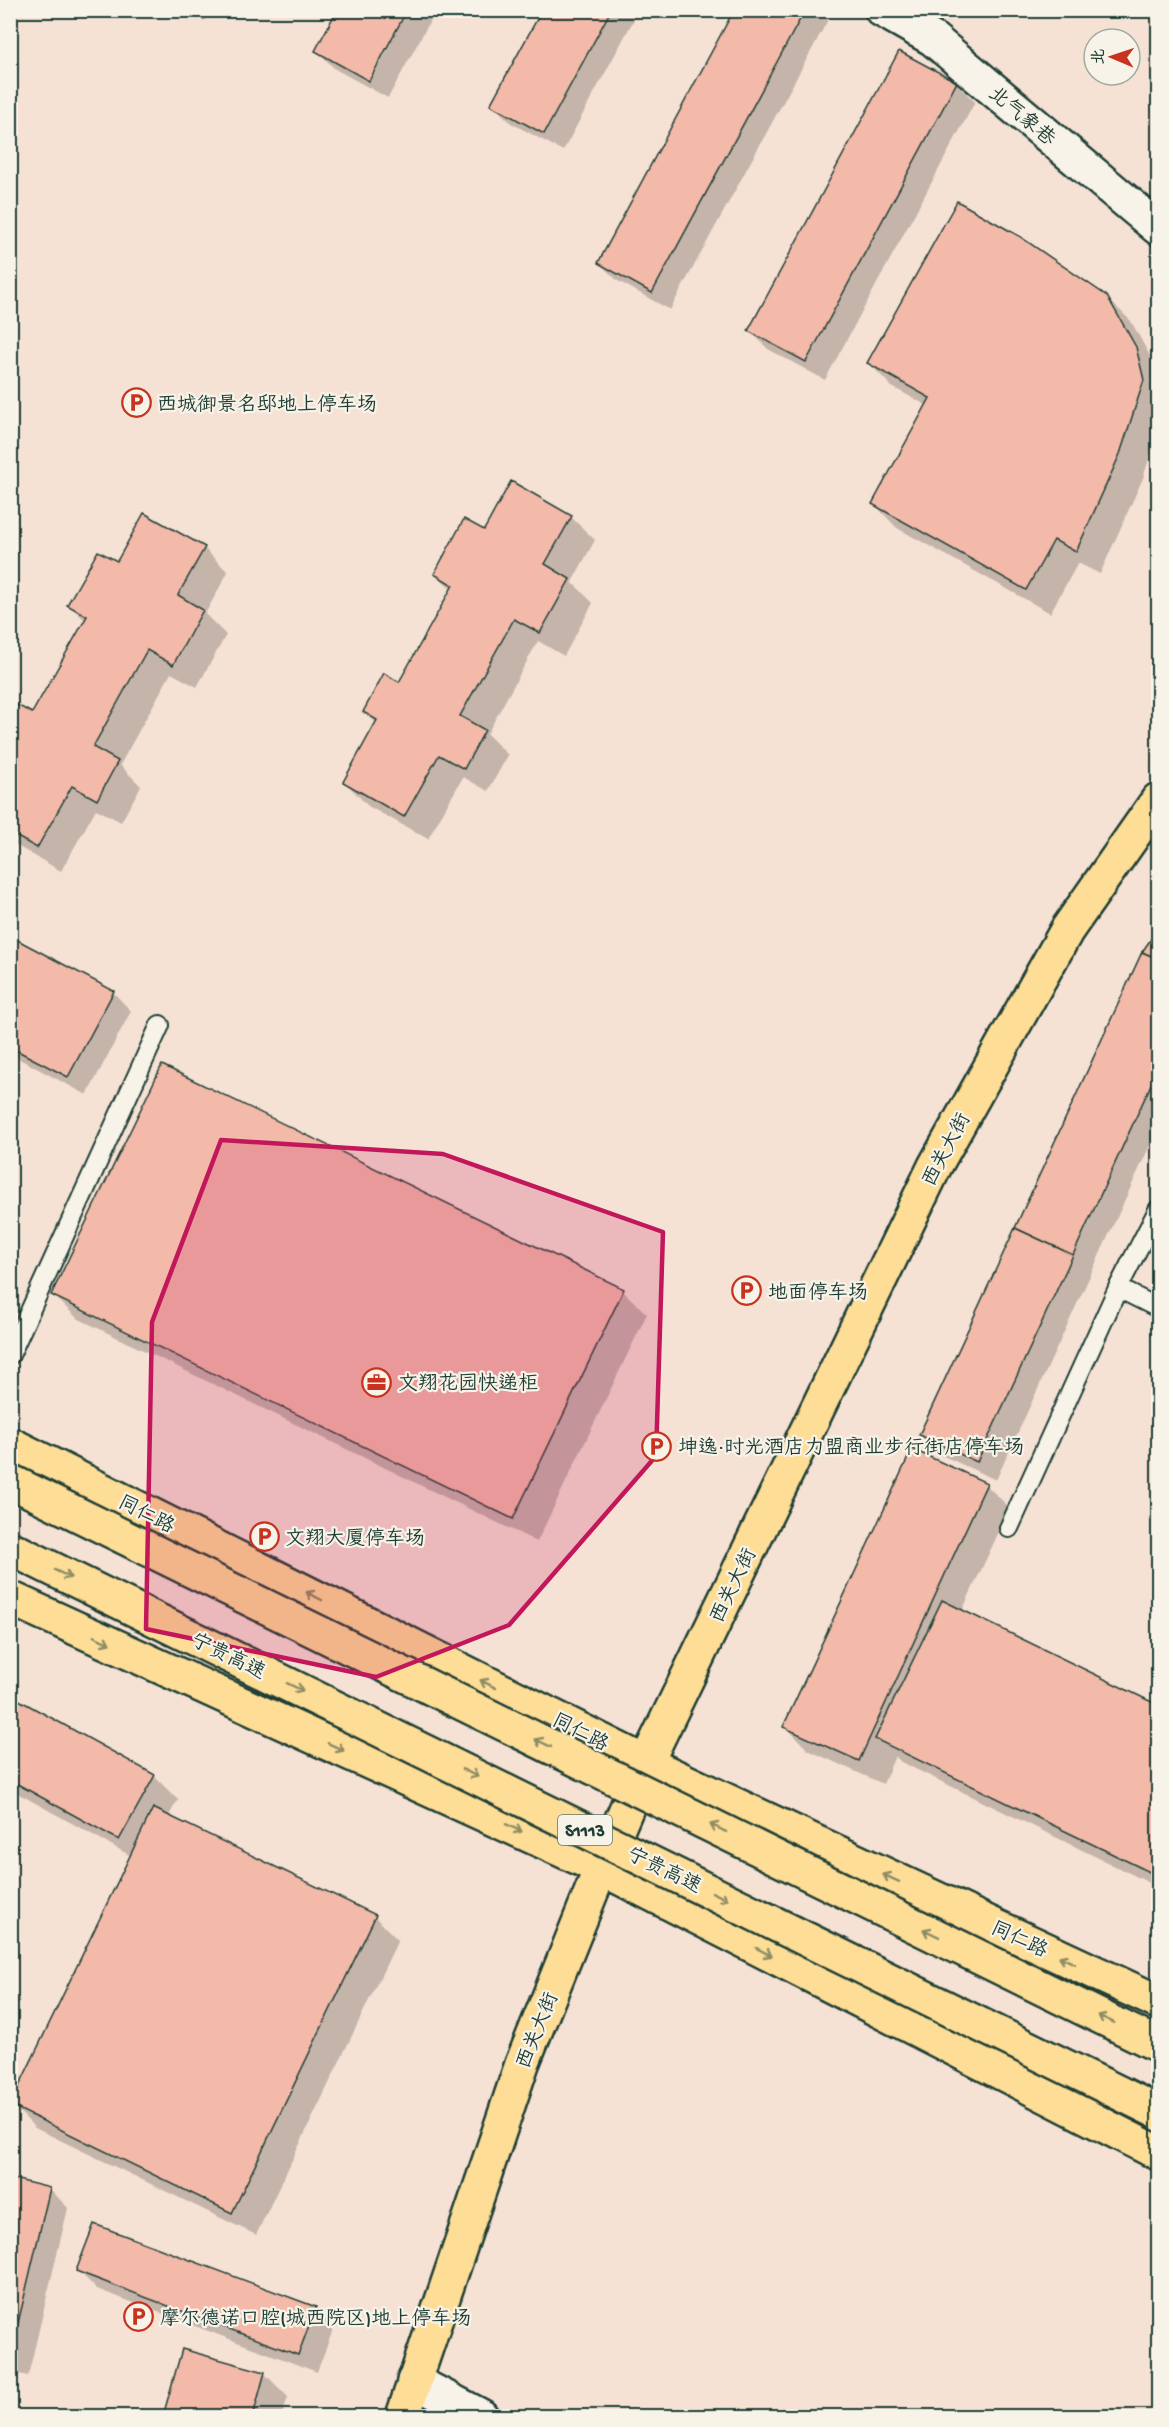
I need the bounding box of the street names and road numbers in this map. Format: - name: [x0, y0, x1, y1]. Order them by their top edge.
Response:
- street label: 北气象巷: [983, 82, 1061, 153]
- street label: 西关大街: [917, 1109, 977, 1191]
- street label: 同仁路: [113, 1490, 179, 1540]
- street label: 西关大街: [705, 1545, 763, 1628]
- street label: 宁贵高速: [186, 1628, 269, 1686]
- street label: 同仁路: [547, 1708, 613, 1758]
- road number: S1113: [558, 1815, 612, 1845]
- street label: 宁贵高速: [622, 1842, 705, 1900]
- street label: 同仁路: [986, 1916, 1052, 1965]
- street label: 西关大街: [512, 1989, 565, 2073]

